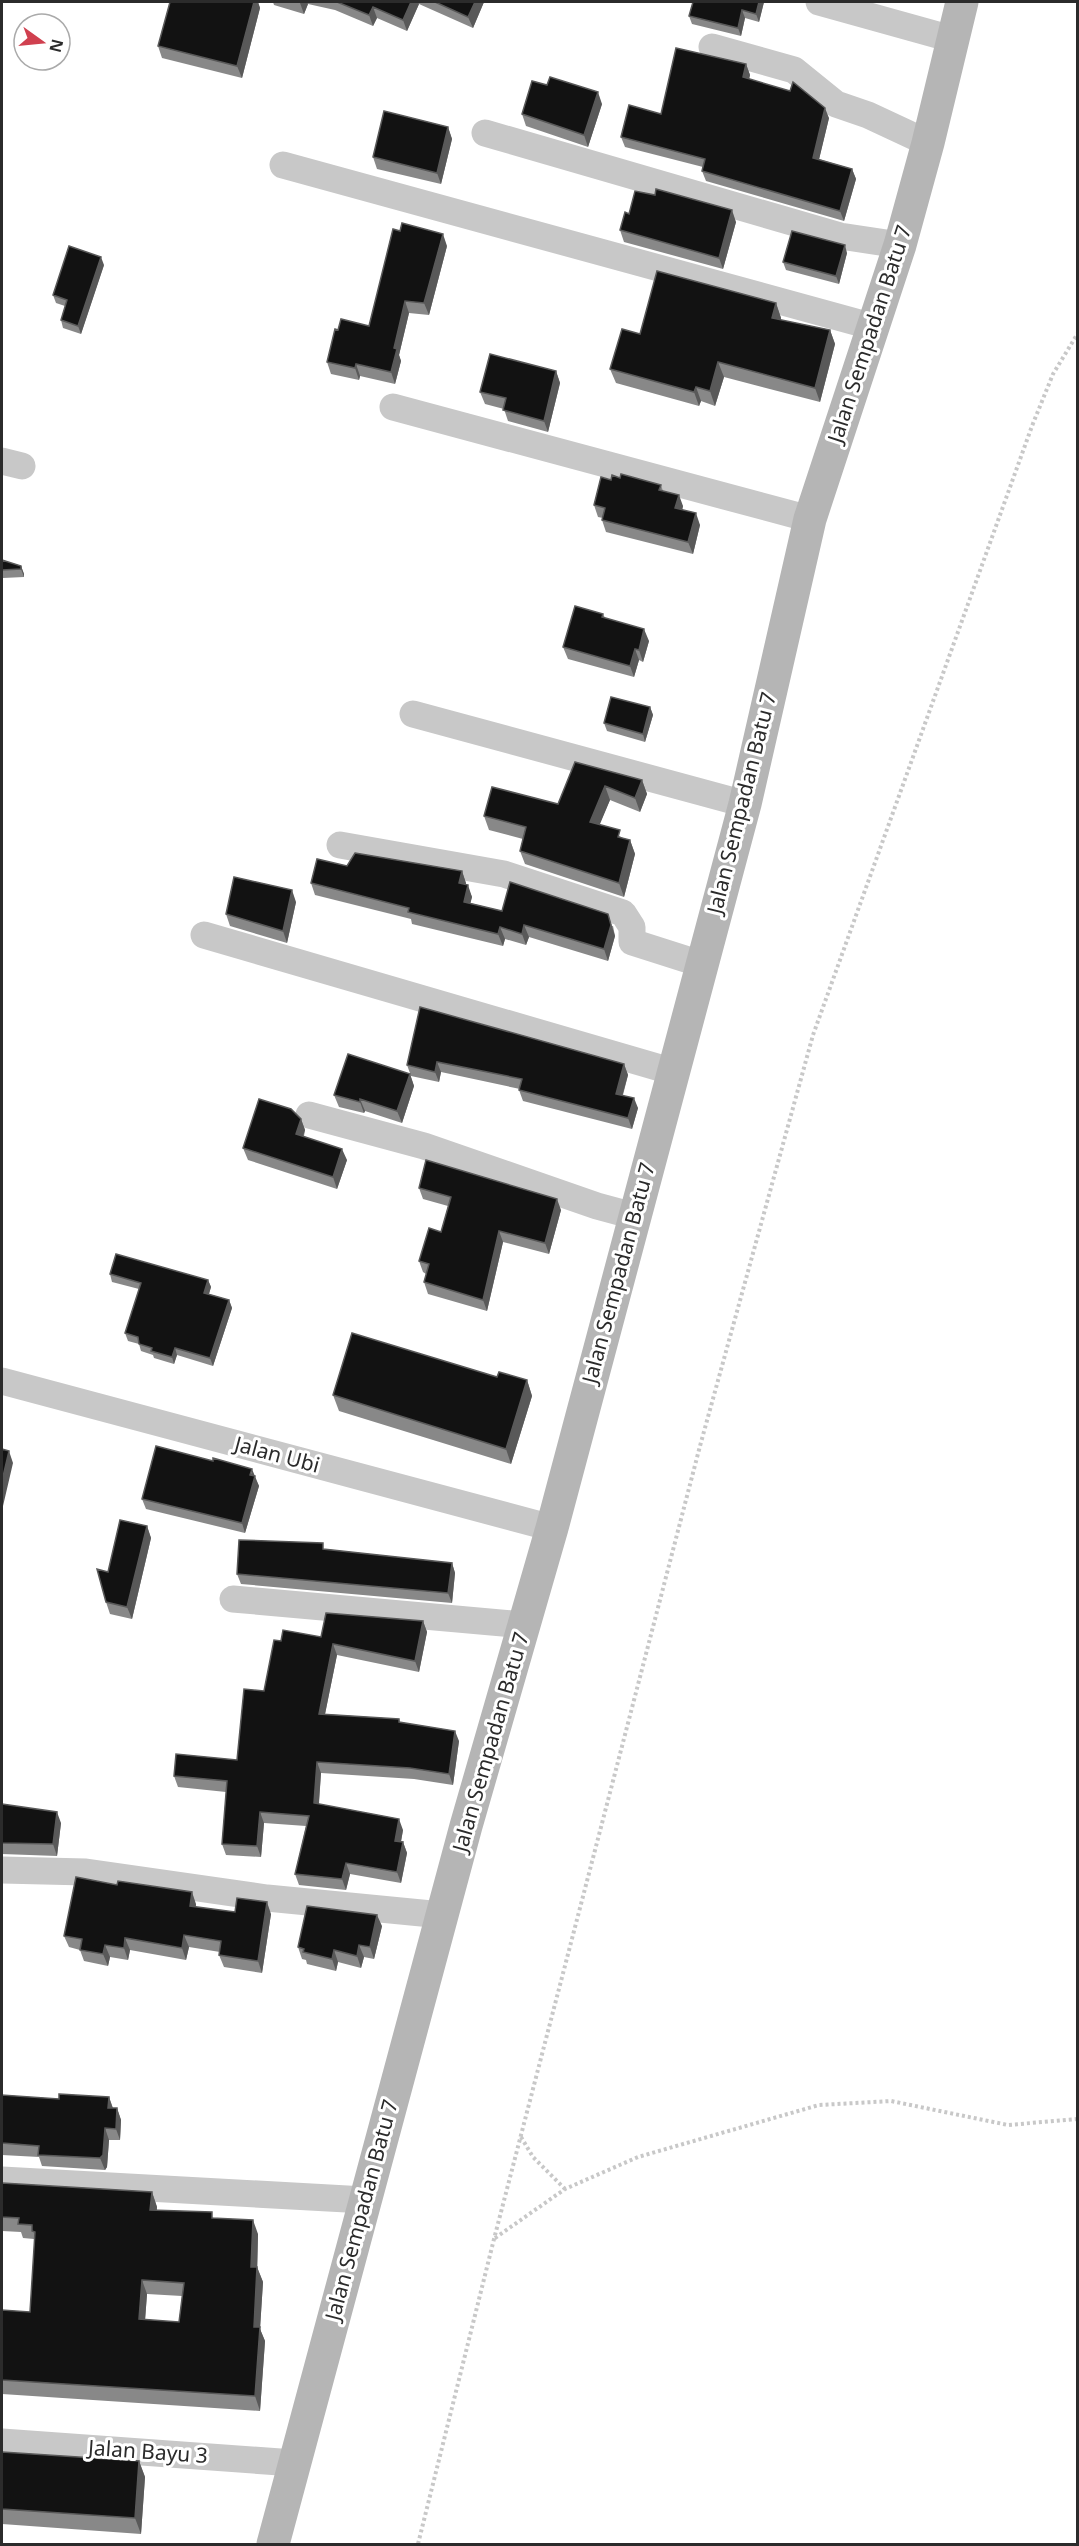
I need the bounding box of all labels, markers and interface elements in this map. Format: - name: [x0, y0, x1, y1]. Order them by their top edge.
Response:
- north arrow: [12, 12, 72, 72]
- text: N: [44, 37, 69, 55]
- street label: Jalan Sempadan Batu 7: [820, 221, 918, 448]
- street label: Jalan Sempadan Batu 7: [699, 689, 782, 918]
- street label: Jalan Sempadan Batu 7: [575, 1159, 661, 1388]
- street label: Jalan Ubi: [230, 1429, 323, 1479]
- street label: Jalan Sempadan Batu 7: [445, 1629, 535, 1857]
- street label: Jalan Sempadan Batu 7: [318, 2096, 404, 2325]
- street label: Jalan Bayu 3: [85, 2433, 209, 2469]

